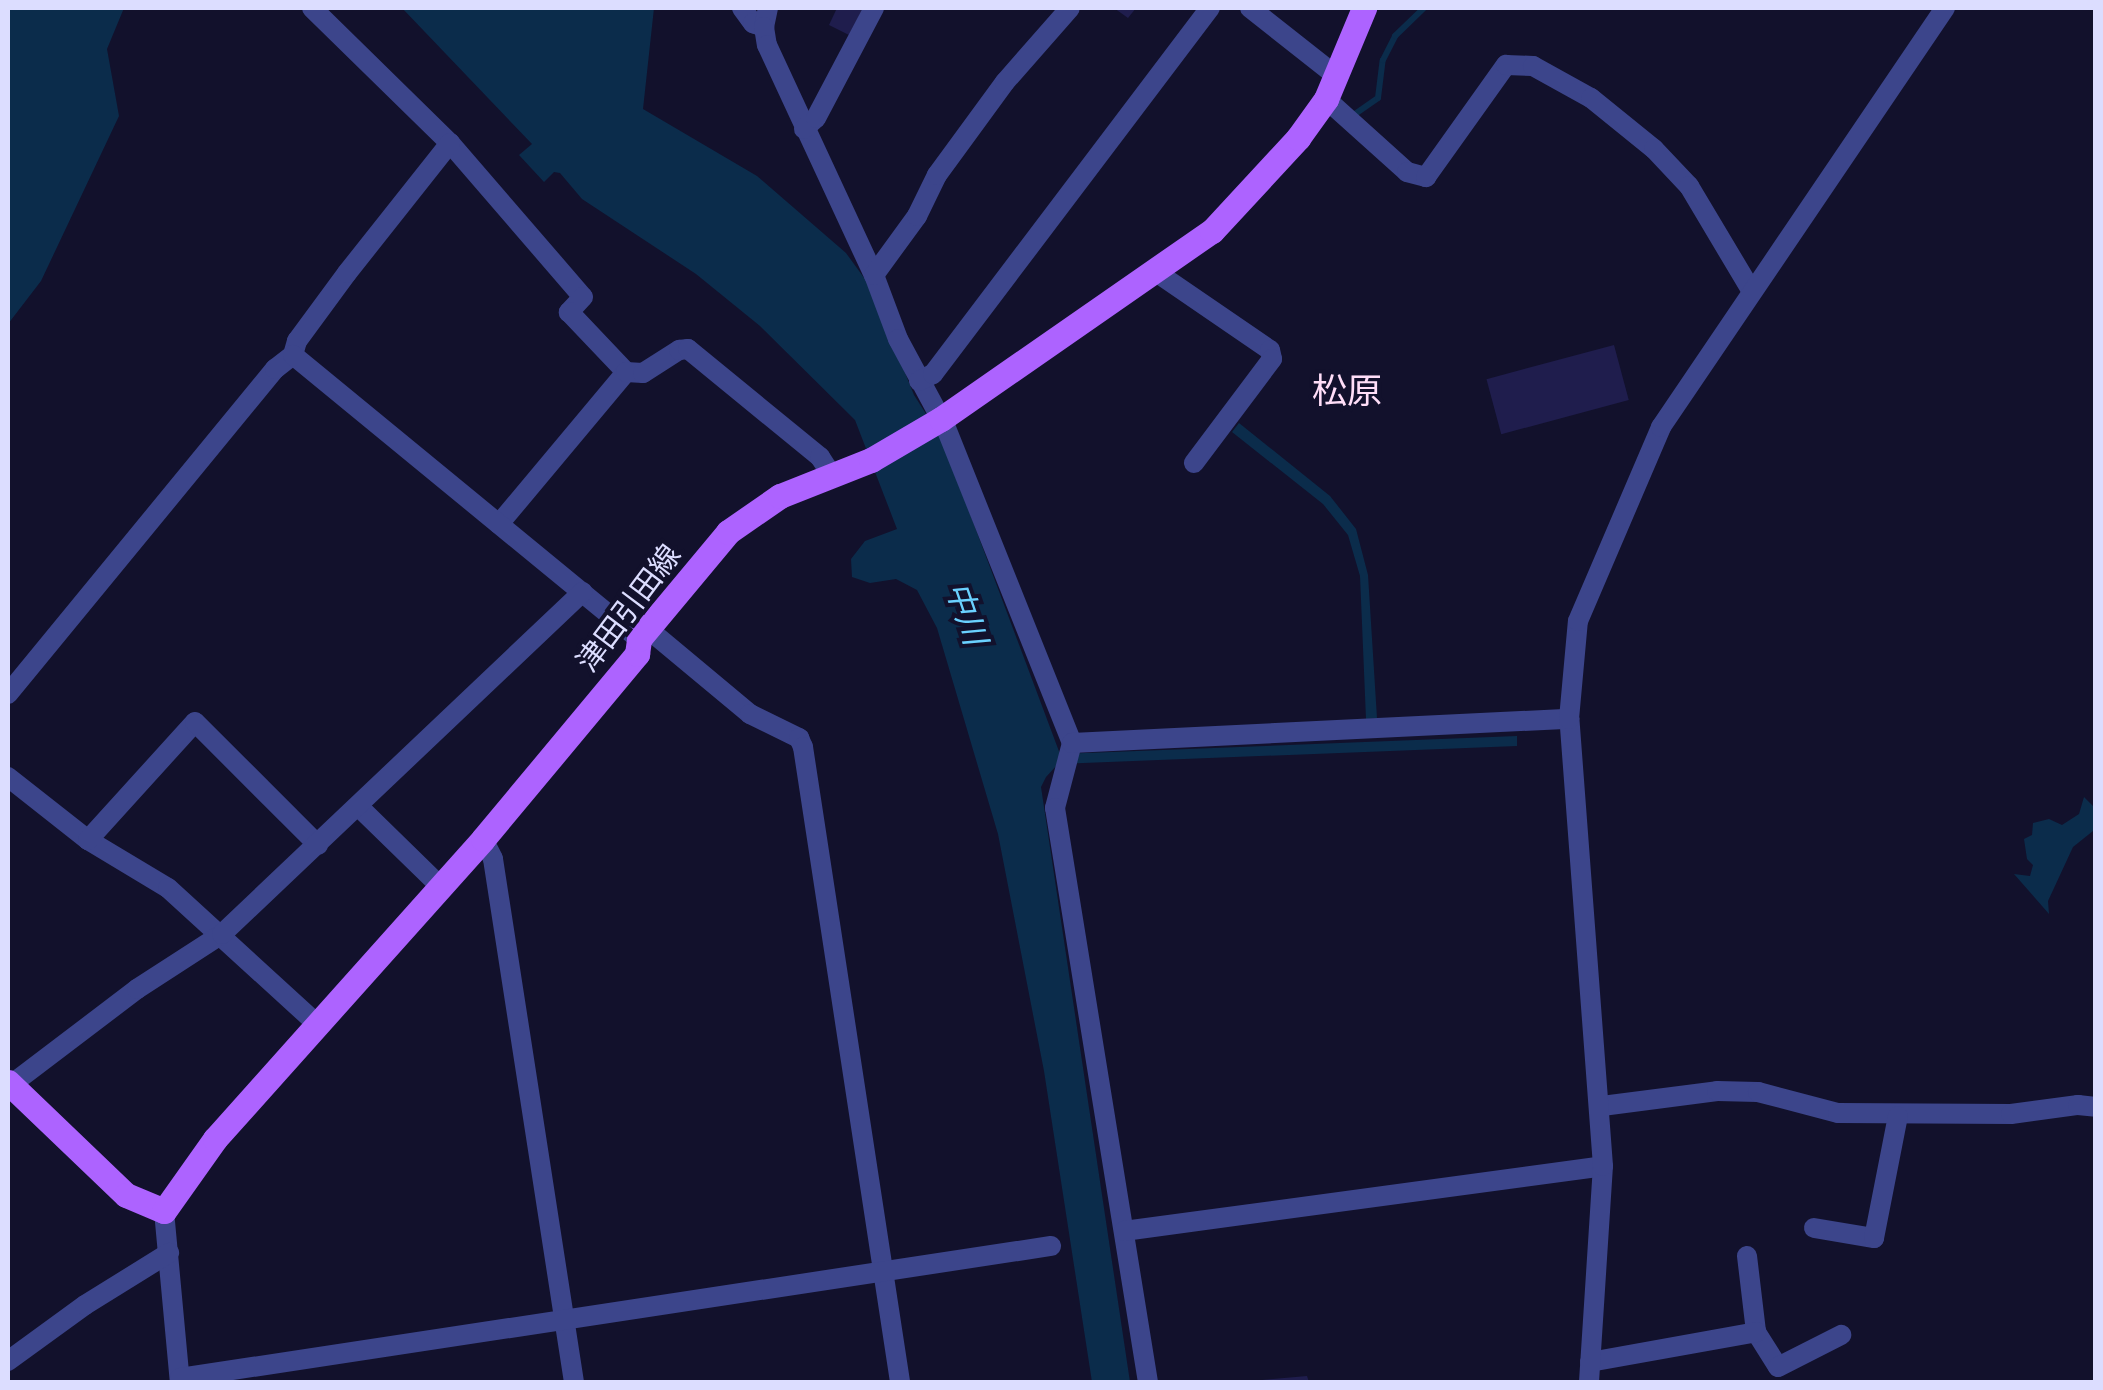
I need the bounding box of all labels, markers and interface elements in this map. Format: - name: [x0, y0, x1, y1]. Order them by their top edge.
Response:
- district label: 松原: [1312, 369, 1382, 411]
- street label: 津田引田線: [568, 537, 688, 679]
- water label: 中川: [938, 576, 996, 650]

